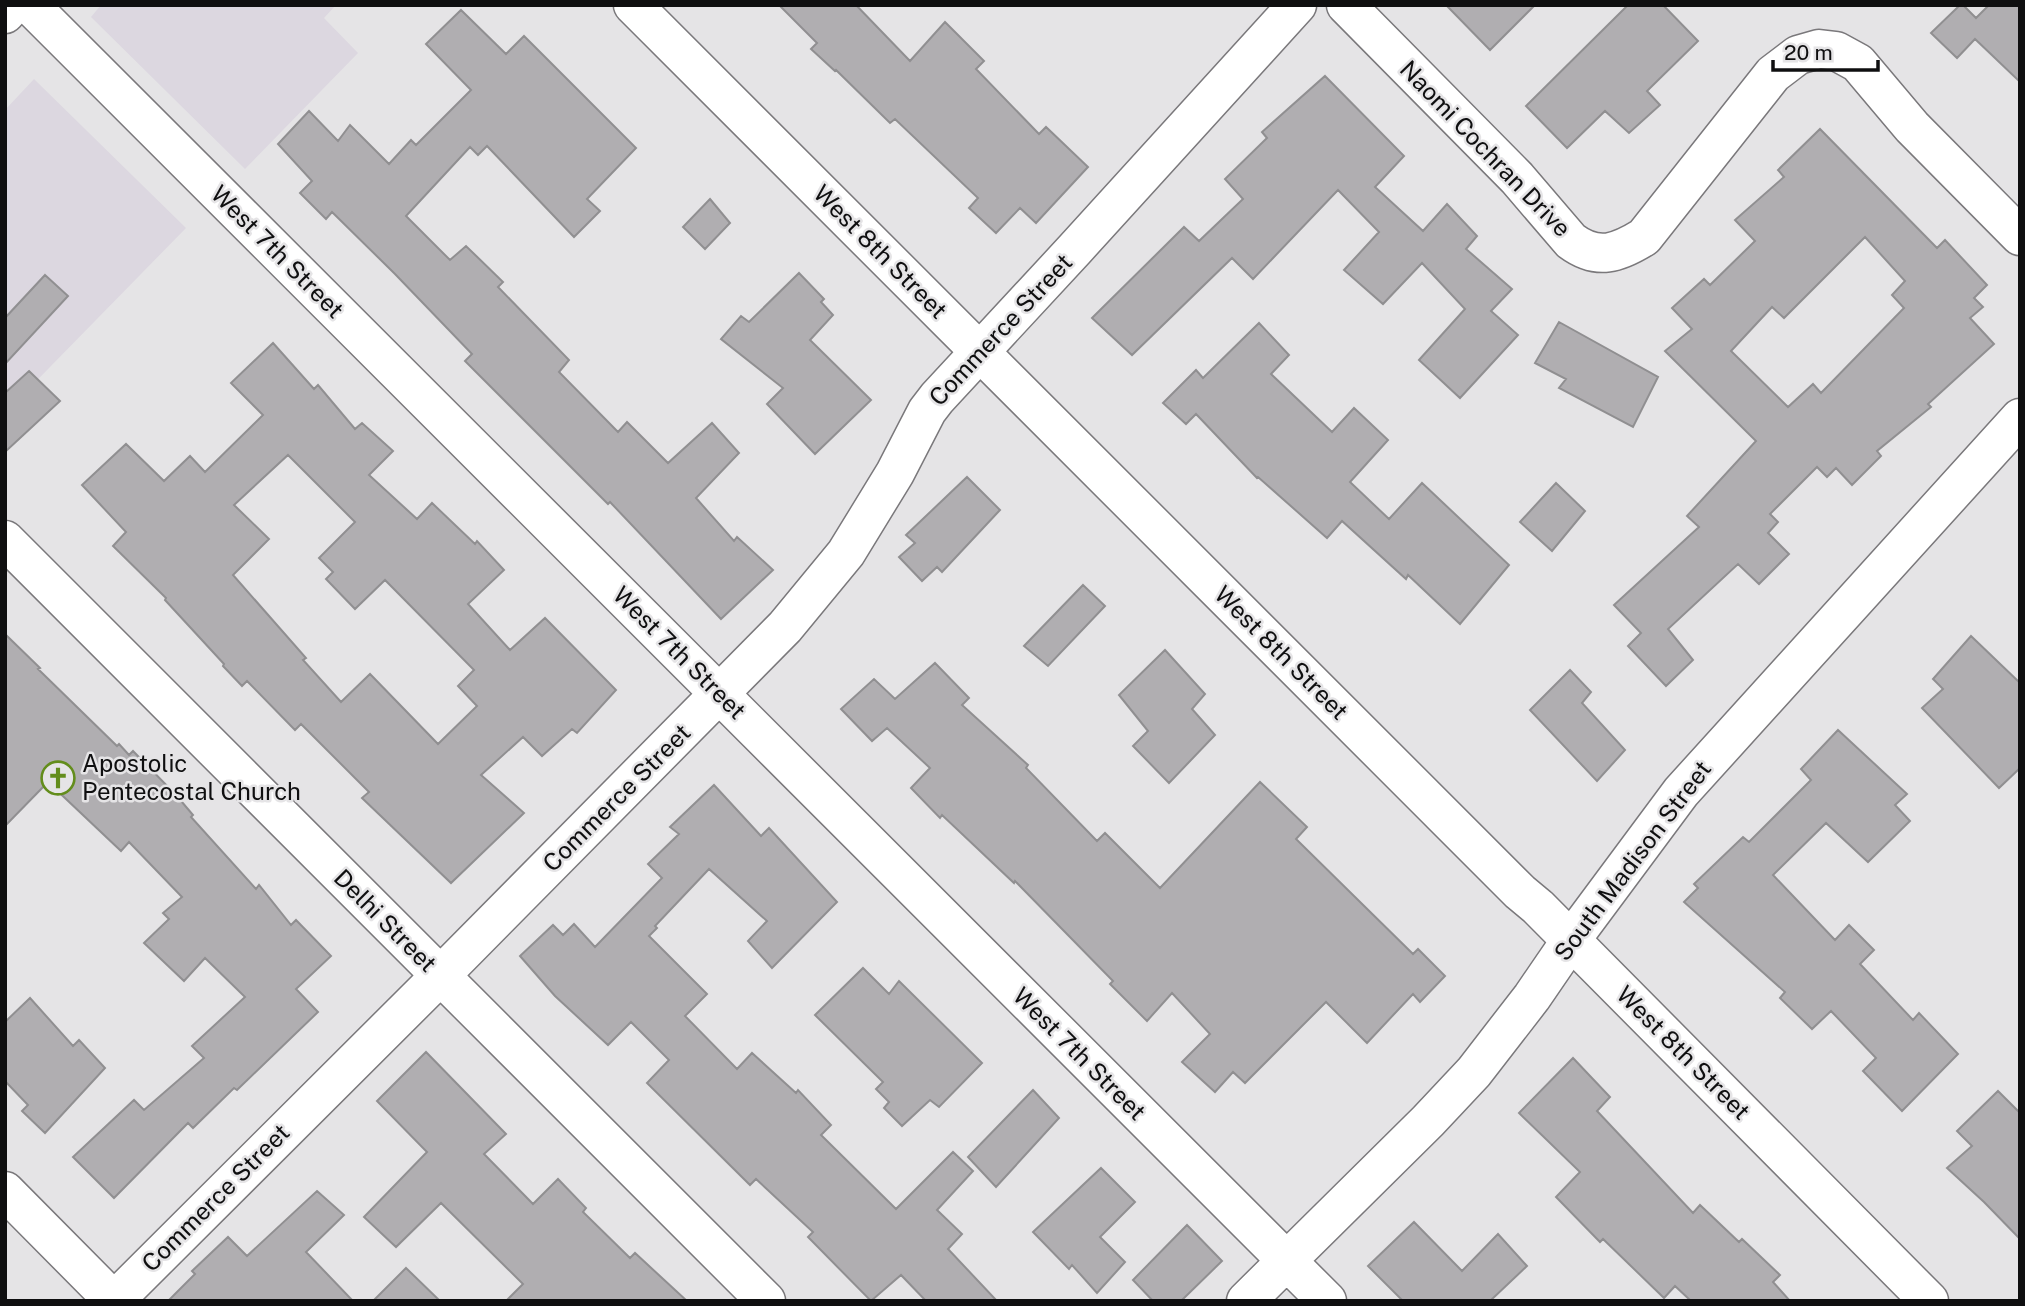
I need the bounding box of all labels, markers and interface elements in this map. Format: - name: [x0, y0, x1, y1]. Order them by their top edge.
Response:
- scale bar: [1773, 28, 1878, 72]
- text: 20 m: [1784, 40, 1833, 65]
- street label: Naomi Cochran Drive: [1395, 55, 1577, 242]
- street label: West 7th Street: [206, 179, 350, 323]
- street label: West 8th Street: [808, 179, 953, 324]
- street label: Commerce Street: [923, 248, 1078, 411]
- street label: West 7th Street: [608, 580, 752, 724]
- street label: West 8th Street: [1209, 580, 1354, 725]
- street label: Commerce Street: [537, 718, 696, 877]
- place label: Apostolic Pentecostal Church: [82, 749, 301, 805]
- street label: South Madison Street: [1548, 755, 1716, 966]
- church icon: Apostolic Pentecostal Church: [39, 759, 77, 797]
- street label: Delhi Street: [329, 863, 443, 977]
- street label: West 8th Street: [1611, 980, 1756, 1125]
- street label: West 7th Street: [1008, 981, 1152, 1125]
- street label: Commerce Street: [136, 1118, 295, 1277]

